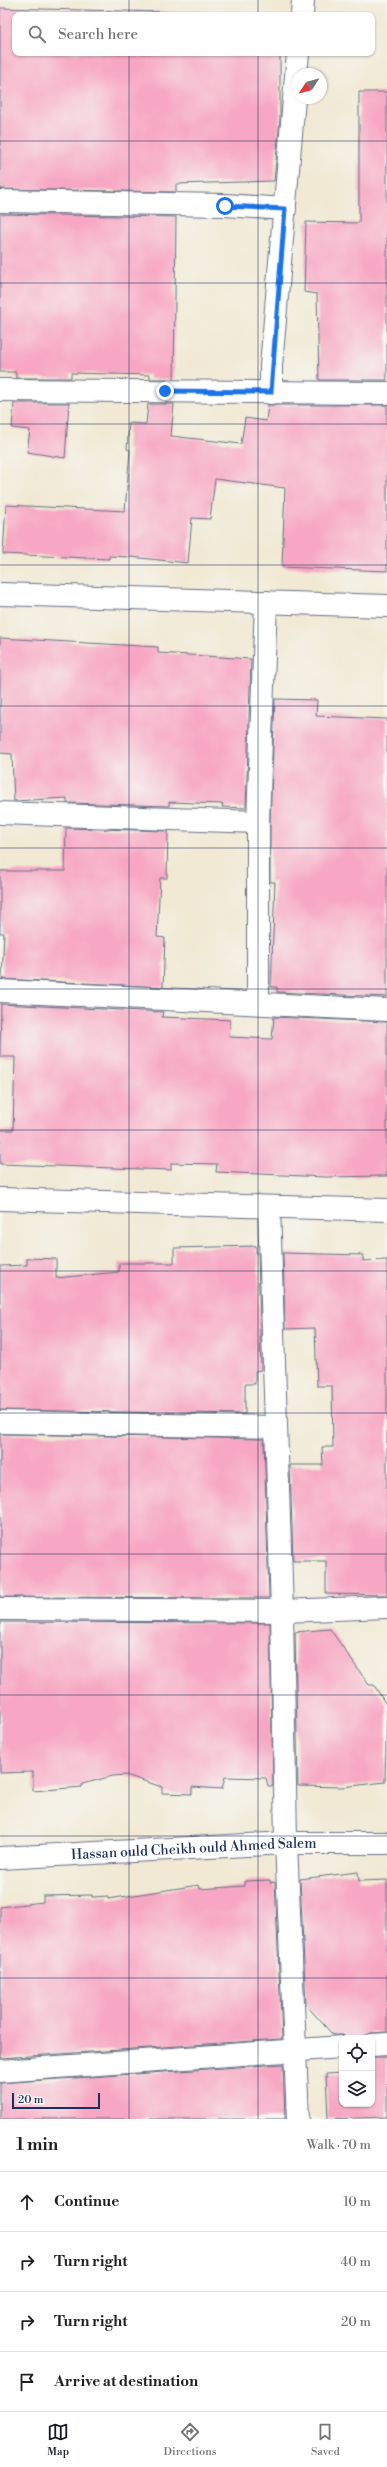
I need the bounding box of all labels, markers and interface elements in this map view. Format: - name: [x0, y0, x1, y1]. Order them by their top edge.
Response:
- search box: [12, 12, 375, 56]
- icon: search: [26, 23, 48, 45]
- text: Search here: [58, 25, 138, 44]
- north arrow: [291, 68, 327, 104]
- route start: [216, 197, 234, 215]
- route end: [156, 382, 174, 400]
- street label: Hassan ould Cheikh ould Ahmed Salem: [71, 1835, 316, 1864]
- map controls: [339, 2035, 375, 2107]
- button: locate: [339, 2035, 375, 2071]
- button: layers: [339, 2071, 375, 2107]
- scale bar: [12, 2091, 100, 2110]
- text: 20 m: [18, 2093, 43, 2107]
- text: 1 min: [16, 2134, 58, 2156]
- text: Walk · 70 m: [306, 2137, 371, 2153]
- icon: ahead: [16, 2191, 38, 2213]
- text: Continue: [54, 2192, 119, 2211]
- text: 10 m: [343, 2194, 371, 2210]
- icon: right: [16, 2251, 38, 2273]
- text: Turn right: [54, 2252, 128, 2271]
- text: 40 m: [341, 2254, 371, 2270]
- icon: right: [16, 2311, 38, 2333]
- text: Turn right: [54, 2312, 128, 2331]
- text: 20 m: [341, 2314, 371, 2330]
- icon: arrive: [16, 2371, 38, 2393]
- text: Arrive at destination: [54, 2372, 198, 2391]
- tab: Map: [47, 2421, 69, 2459]
- tab: Directions: [164, 2421, 217, 2459]
- tab: Saved: [311, 2421, 340, 2459]

